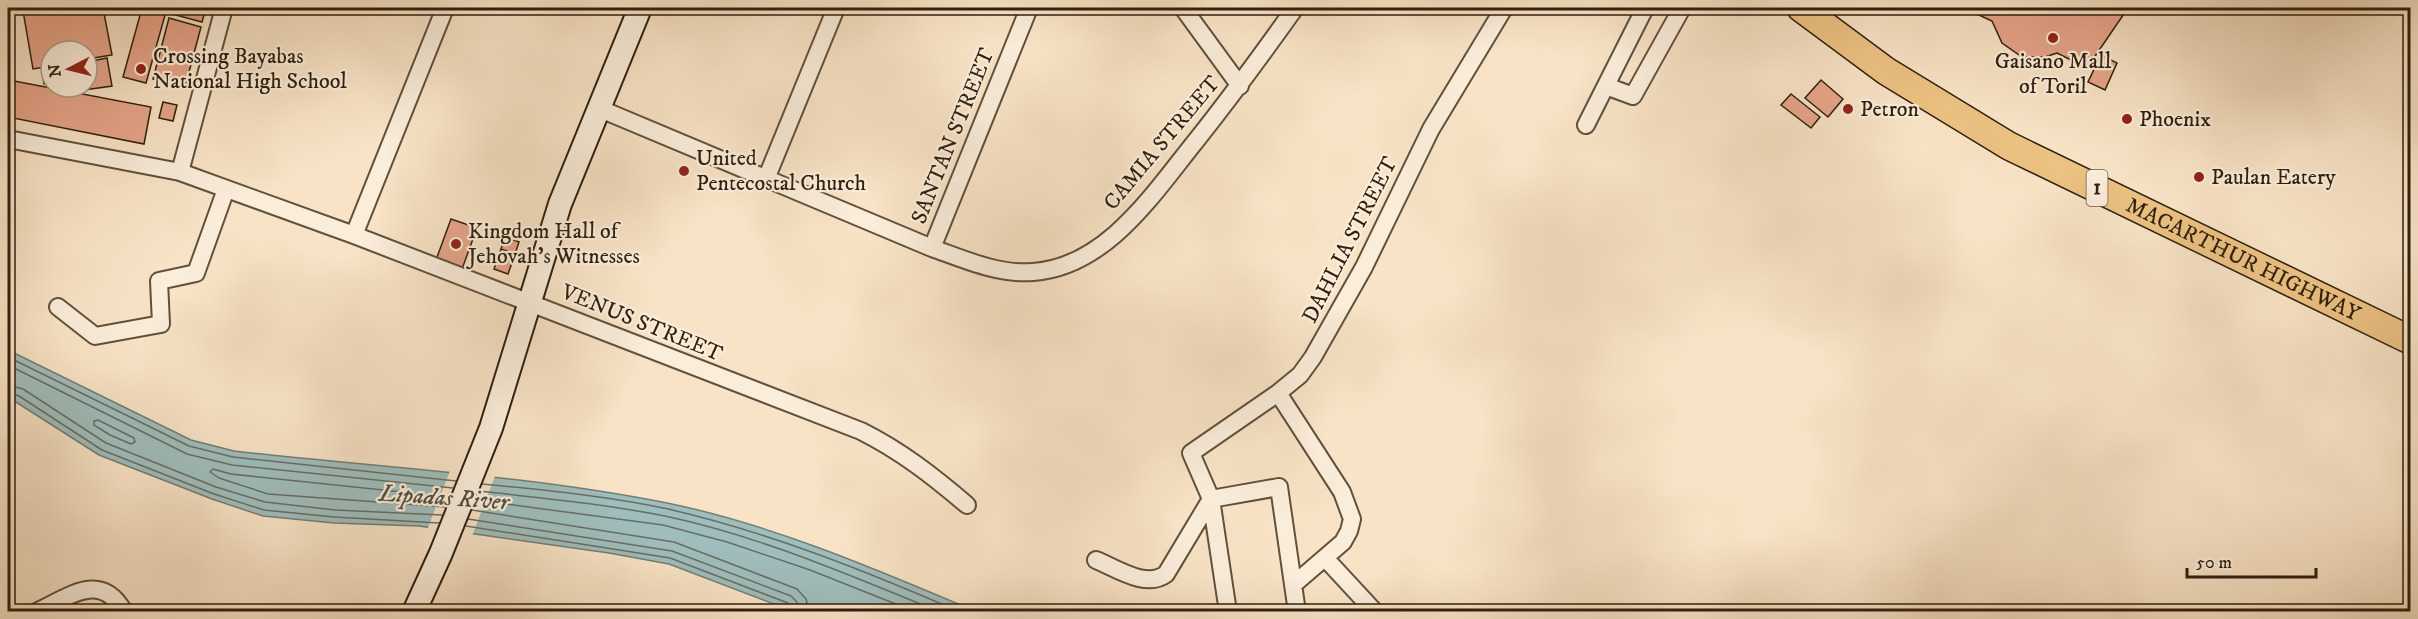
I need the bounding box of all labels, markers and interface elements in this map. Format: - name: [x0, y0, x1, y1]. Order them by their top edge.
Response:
- marker: Gaisano Mall of Toril: [2046, 31, 2060, 45]
- north arrow: [39, 39, 99, 99]
- place label: Crossing Bayabas National High School: [153, 43, 347, 95]
- street label: SANTAN STREET: [905, 44, 1001, 228]
- place label: Gaisano Mall of Toril: [1995, 48, 2112, 100]
- marker: Crossing Bayabas National High School: [134, 62, 148, 76]
- text: N: [44, 63, 66, 78]
- street label: CAMIA STREET: [1098, 70, 1226, 216]
- place label: Petron: [1860, 96, 1920, 123]
- marker: Petron: [1841, 102, 1855, 116]
- place label: Phoenix: [2139, 106, 2211, 133]
- marker: Phoenix: [2120, 112, 2134, 126]
- place label: United Pentecostal Church: [696, 145, 867, 197]
- street label: DAHLIA STREET: [1296, 152, 1404, 328]
- marker: United Pentecostal Church: [677, 164, 691, 178]
- place label: Paulan Eatery: [2211, 164, 2336, 191]
- road number: 1: [2086, 170, 2108, 206]
- marker: Paulan Eatery: [2192, 170, 2206, 184]
- street label: MACARTHUR HIGHWAY: [2122, 191, 2366, 328]
- place label: Kingdom Hall of Jehovah's Witnesses: [466, 218, 640, 270]
- marker: Kingdom Hall of Jehovah's Witnesses: [449, 237, 463, 251]
- street label: VENUS STREET: [557, 278, 727, 368]
- water label: Lipadas River: [376, 478, 512, 518]
- scale bar: [2187, 541, 2316, 579]
- text: 50 m: [2196, 552, 2232, 574]

